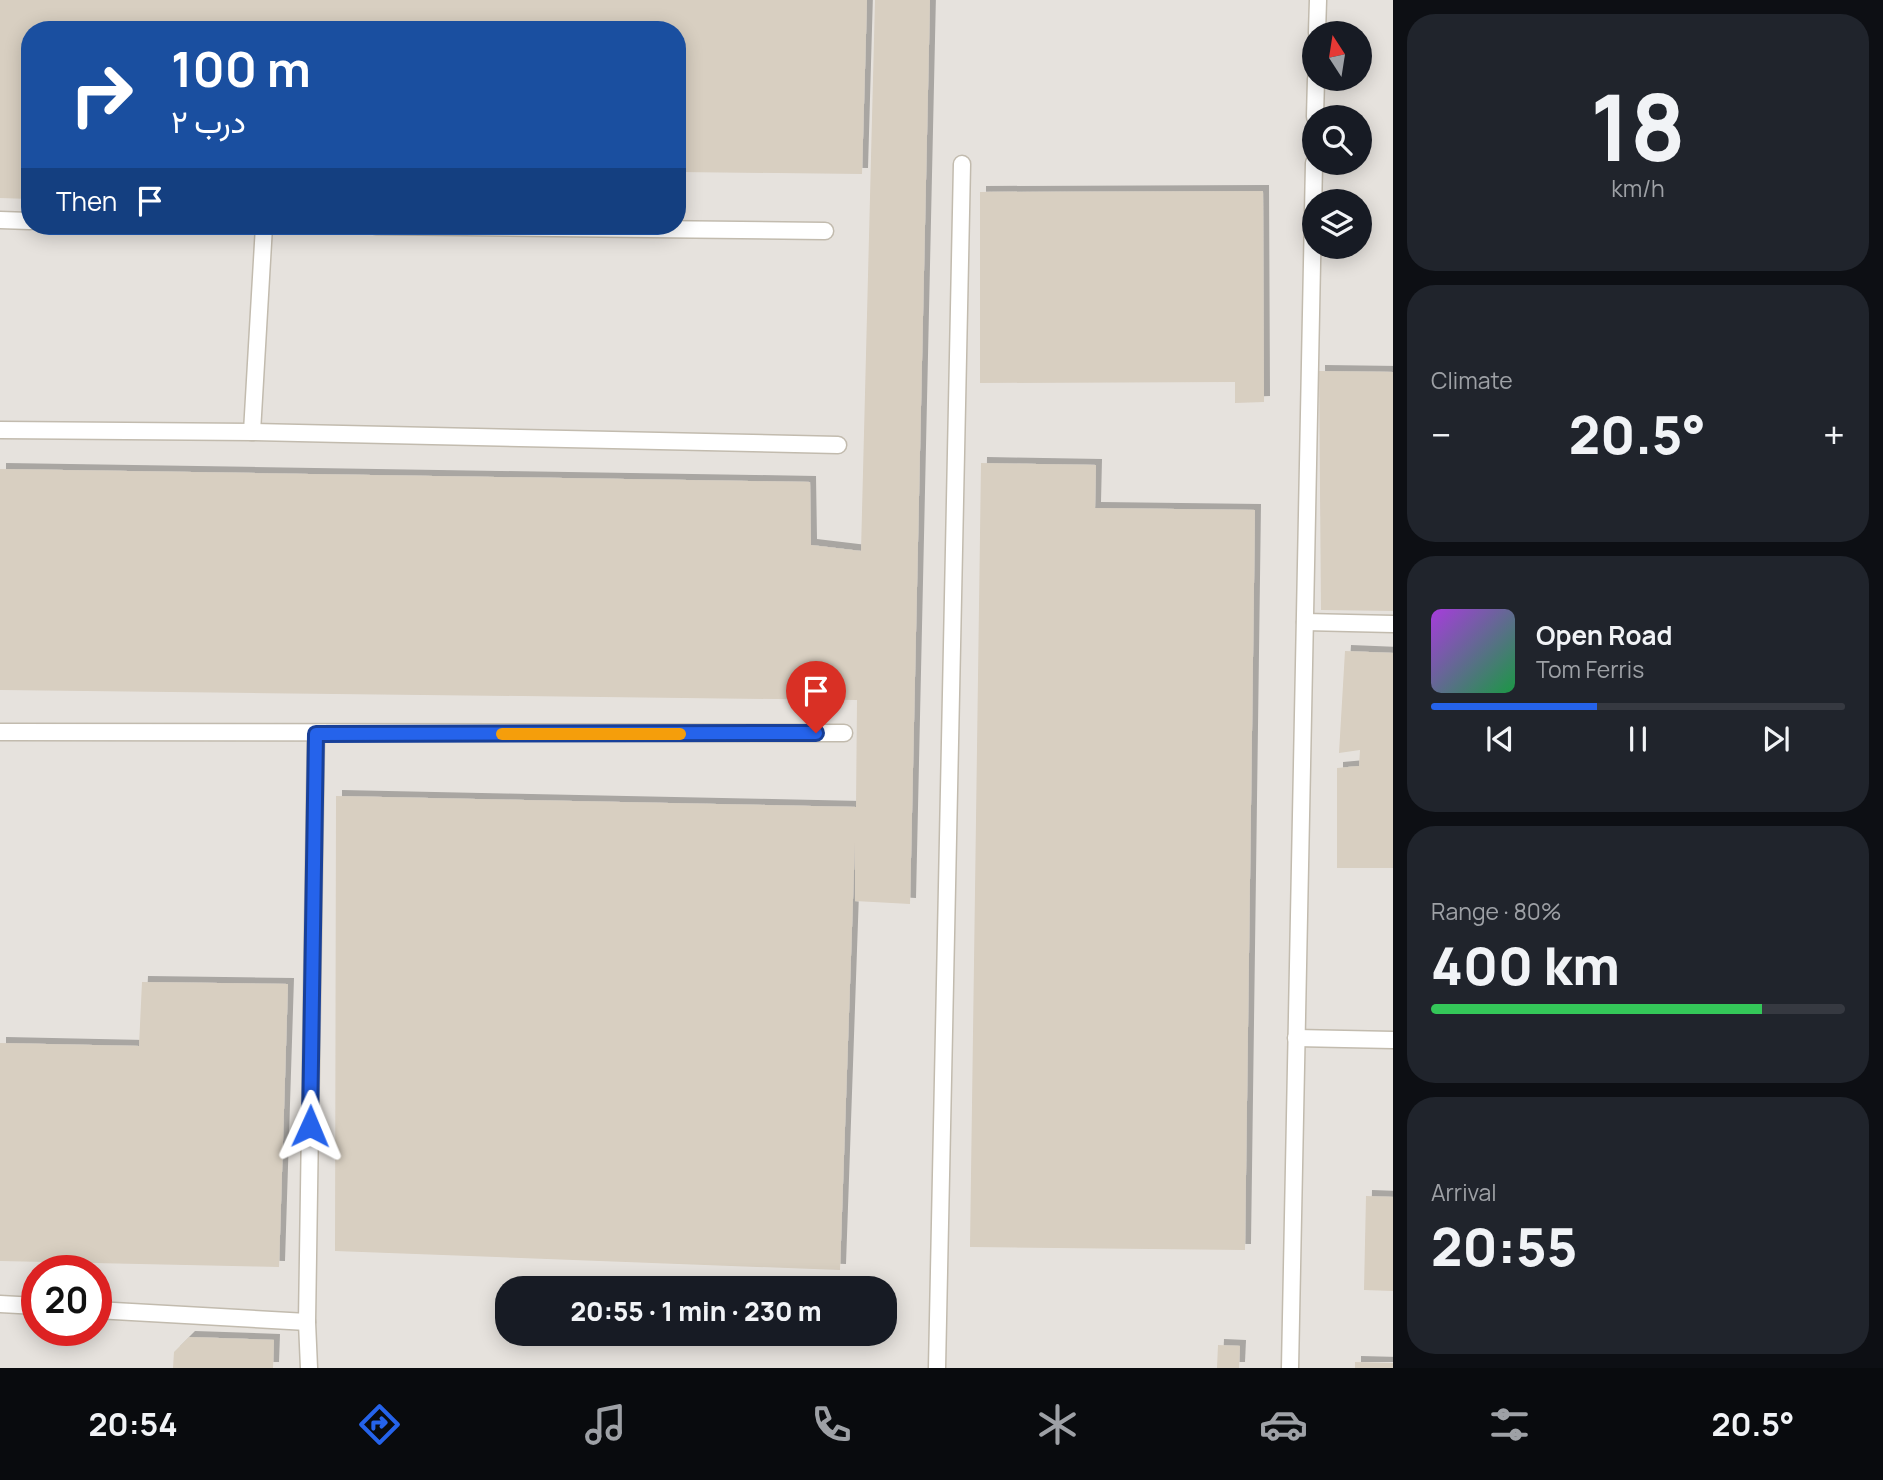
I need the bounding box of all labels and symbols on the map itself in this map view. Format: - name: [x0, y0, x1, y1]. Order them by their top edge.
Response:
- north arrow: [1302, 21, 1372, 91]
- pin: [786, 661, 846, 733]
- position arrow: [273, 1089, 347, 1163]
- speed limit sign: 20: [21, 1255, 112, 1346]

